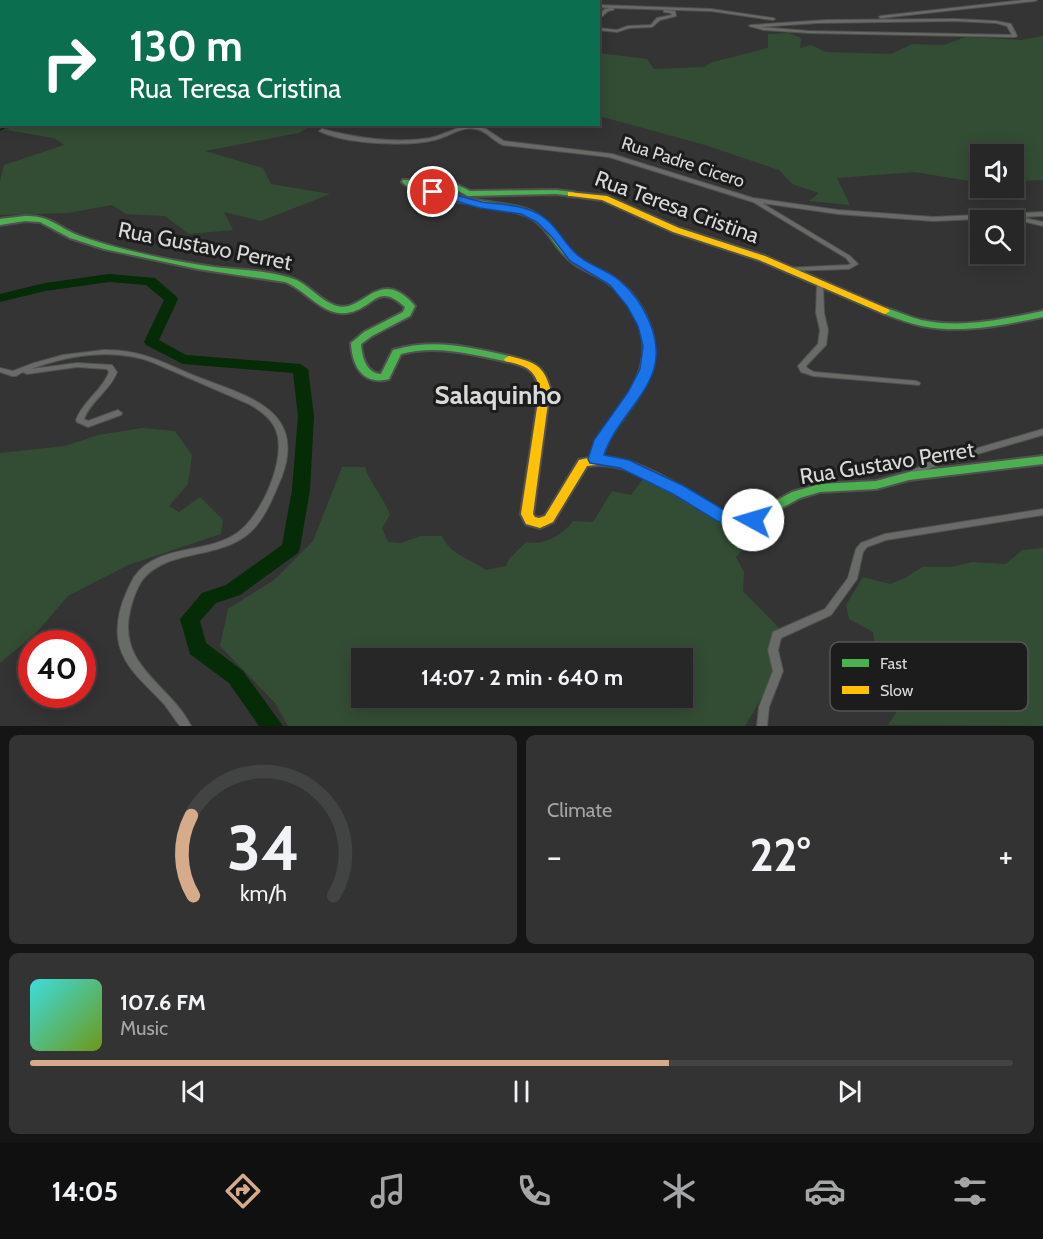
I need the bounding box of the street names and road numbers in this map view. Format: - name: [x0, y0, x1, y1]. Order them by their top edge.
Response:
- street label: Rua Padre Cicero: [619, 132, 747, 192]
- street label: Rua Teresa Cristina: [591, 165, 763, 249]
- street label: Rua Gustavo Perret: [116, 216, 295, 276]
- street label: Rua Gustavo Perret: [798, 436, 977, 490]

